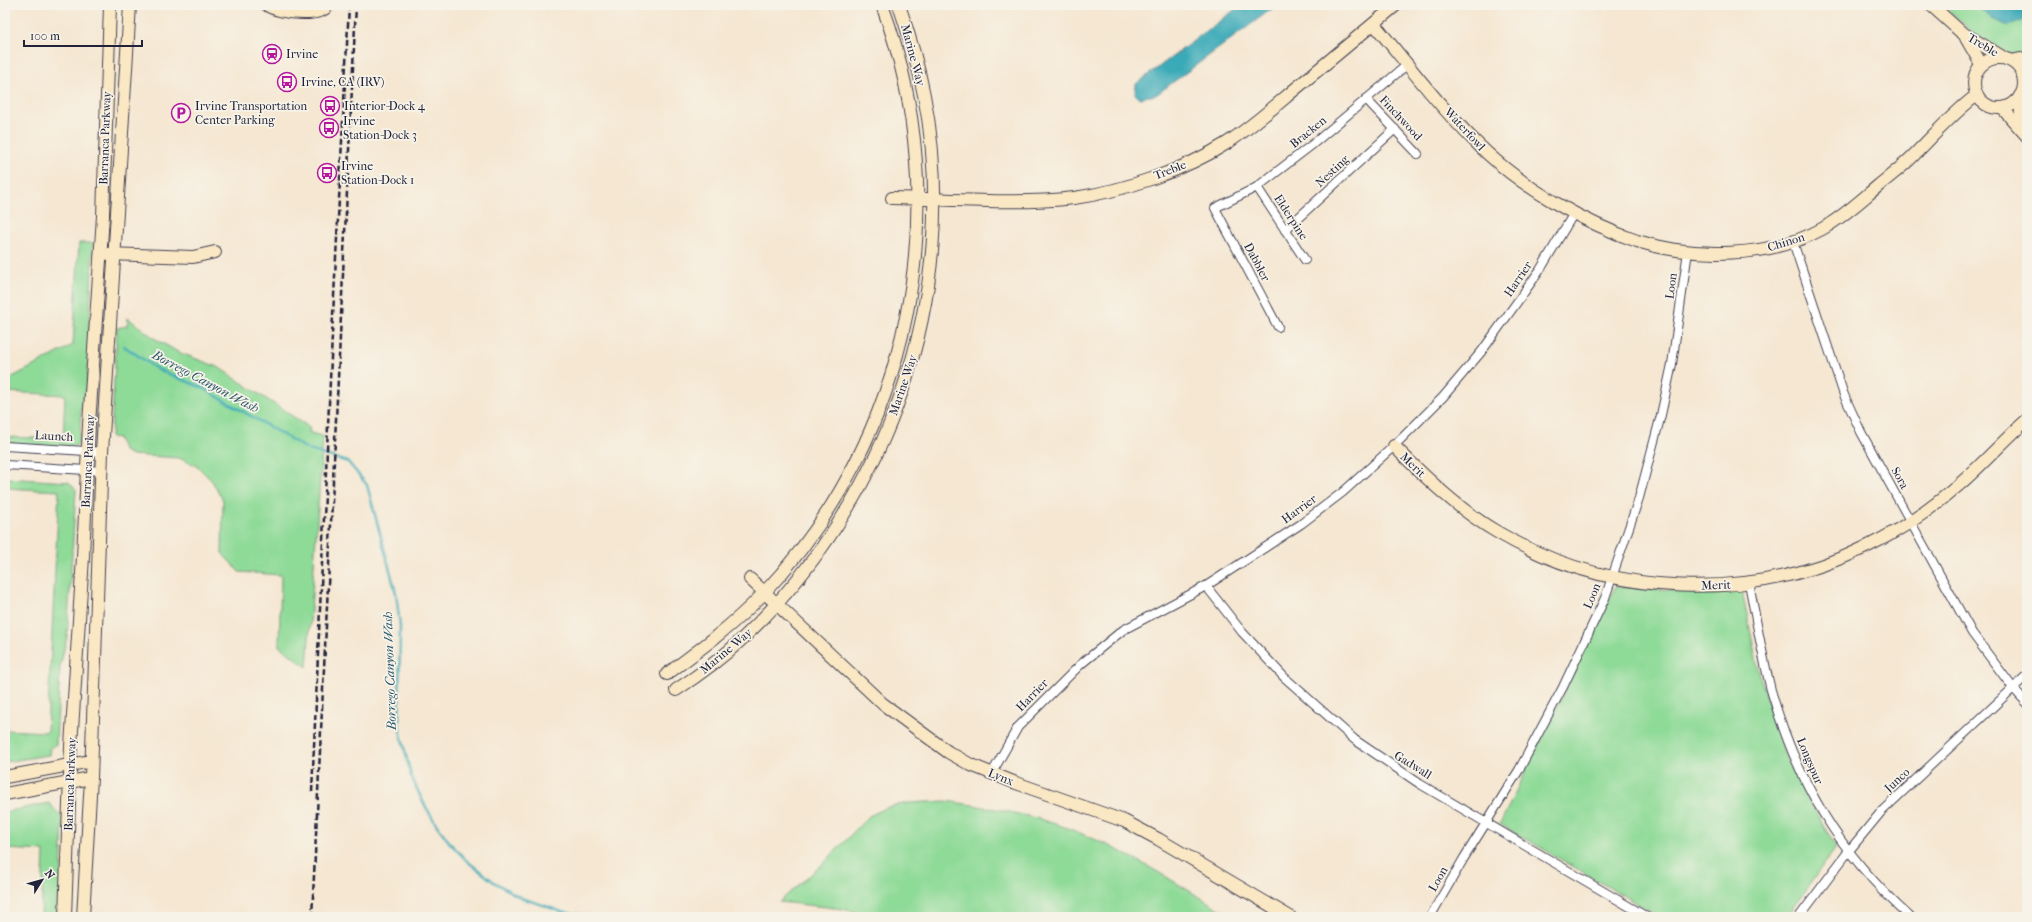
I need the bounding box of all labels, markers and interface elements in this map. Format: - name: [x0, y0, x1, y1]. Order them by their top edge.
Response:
- scale bar: [24, 22, 142, 48]
- street label: Marine Way: [898, 23, 928, 88]
- text: 100 m: [30, 29, 60, 43]
- street label: Treble: [1965, 30, 2001, 60]
- station icon: Irvine: [261, 43, 283, 65]
- place label: Irvine: [286, 47, 318, 61]
- bus stop icon: Irvine, CA (IRV): [276, 71, 298, 93]
- place label: Irvine, CA (IRV): [301, 75, 384, 89]
- street label: Barranca Parkway: [96, 90, 114, 185]
- street label: Finchwood: [1377, 93, 1426, 144]
- bus stop icon: Interior-Dock 4: [319, 95, 341, 117]
- place label: Irvine Transportation Center Parking: [195, 99, 307, 127]
- place label: Interior-Dock 4: [344, 99, 426, 113]
- parking icon: Irvine Transportation Center Parking: [170, 102, 192, 124]
- street label: Waterfowl: [1441, 104, 1489, 154]
- street label: Bracken: [1287, 113, 1329, 151]
- place label: Irvine Station-Dock 3: [343, 114, 417, 142]
- bus stop icon: Irvine Station-Dock 3: [318, 117, 340, 139]
- street label: Nesting: [1312, 152, 1352, 190]
- street label: Treble: [1152, 157, 1188, 183]
- place label: Irvine Station-Dock 1: [341, 159, 414, 187]
- bus stop icon: Irvine Station-Dock 1: [316, 162, 338, 184]
- street label: Elderpine: [1271, 192, 1311, 242]
- street label: Chinon: [1766, 230, 1806, 254]
- street label: Dabbler: [1241, 240, 1273, 284]
- street label: Harrier: [1501, 258, 1535, 299]
- street label: Loon: [1662, 272, 1680, 300]
- water label: Borrego Canyon Wash: [149, 347, 262, 416]
- street label: Marine Way: [886, 352, 920, 417]
- street label: Barranca Parkway: [79, 413, 97, 508]
- street label: Launch: [34, 428, 74, 444]
- street label: Merit: [1397, 450, 1429, 481]
- street label: Sora: [1888, 465, 1912, 492]
- street label: Harrier: [1279, 491, 1320, 526]
- street label: Merit: [1701, 577, 1732, 593]
- street label: Loon: [1580, 581, 1604, 611]
- water label: Borrego Canyon Wash: [380, 611, 399, 732]
- street label: Marine Way: [697, 625, 755, 677]
- street label: Harrier: [1013, 675, 1051, 714]
- street label: Barranca Parkway: [61, 736, 79, 831]
- street label: Longspur: [1794, 736, 1826, 787]
- street label: Gadwall: [1392, 748, 1435, 782]
- street label: Junco: [1881, 765, 1913, 796]
- street label: Lynx: [986, 766, 1017, 789]
- north arrow: [22, 860, 62, 900]
- street label: Loon: [1425, 864, 1451, 894]
- text: N: [42, 867, 58, 882]

